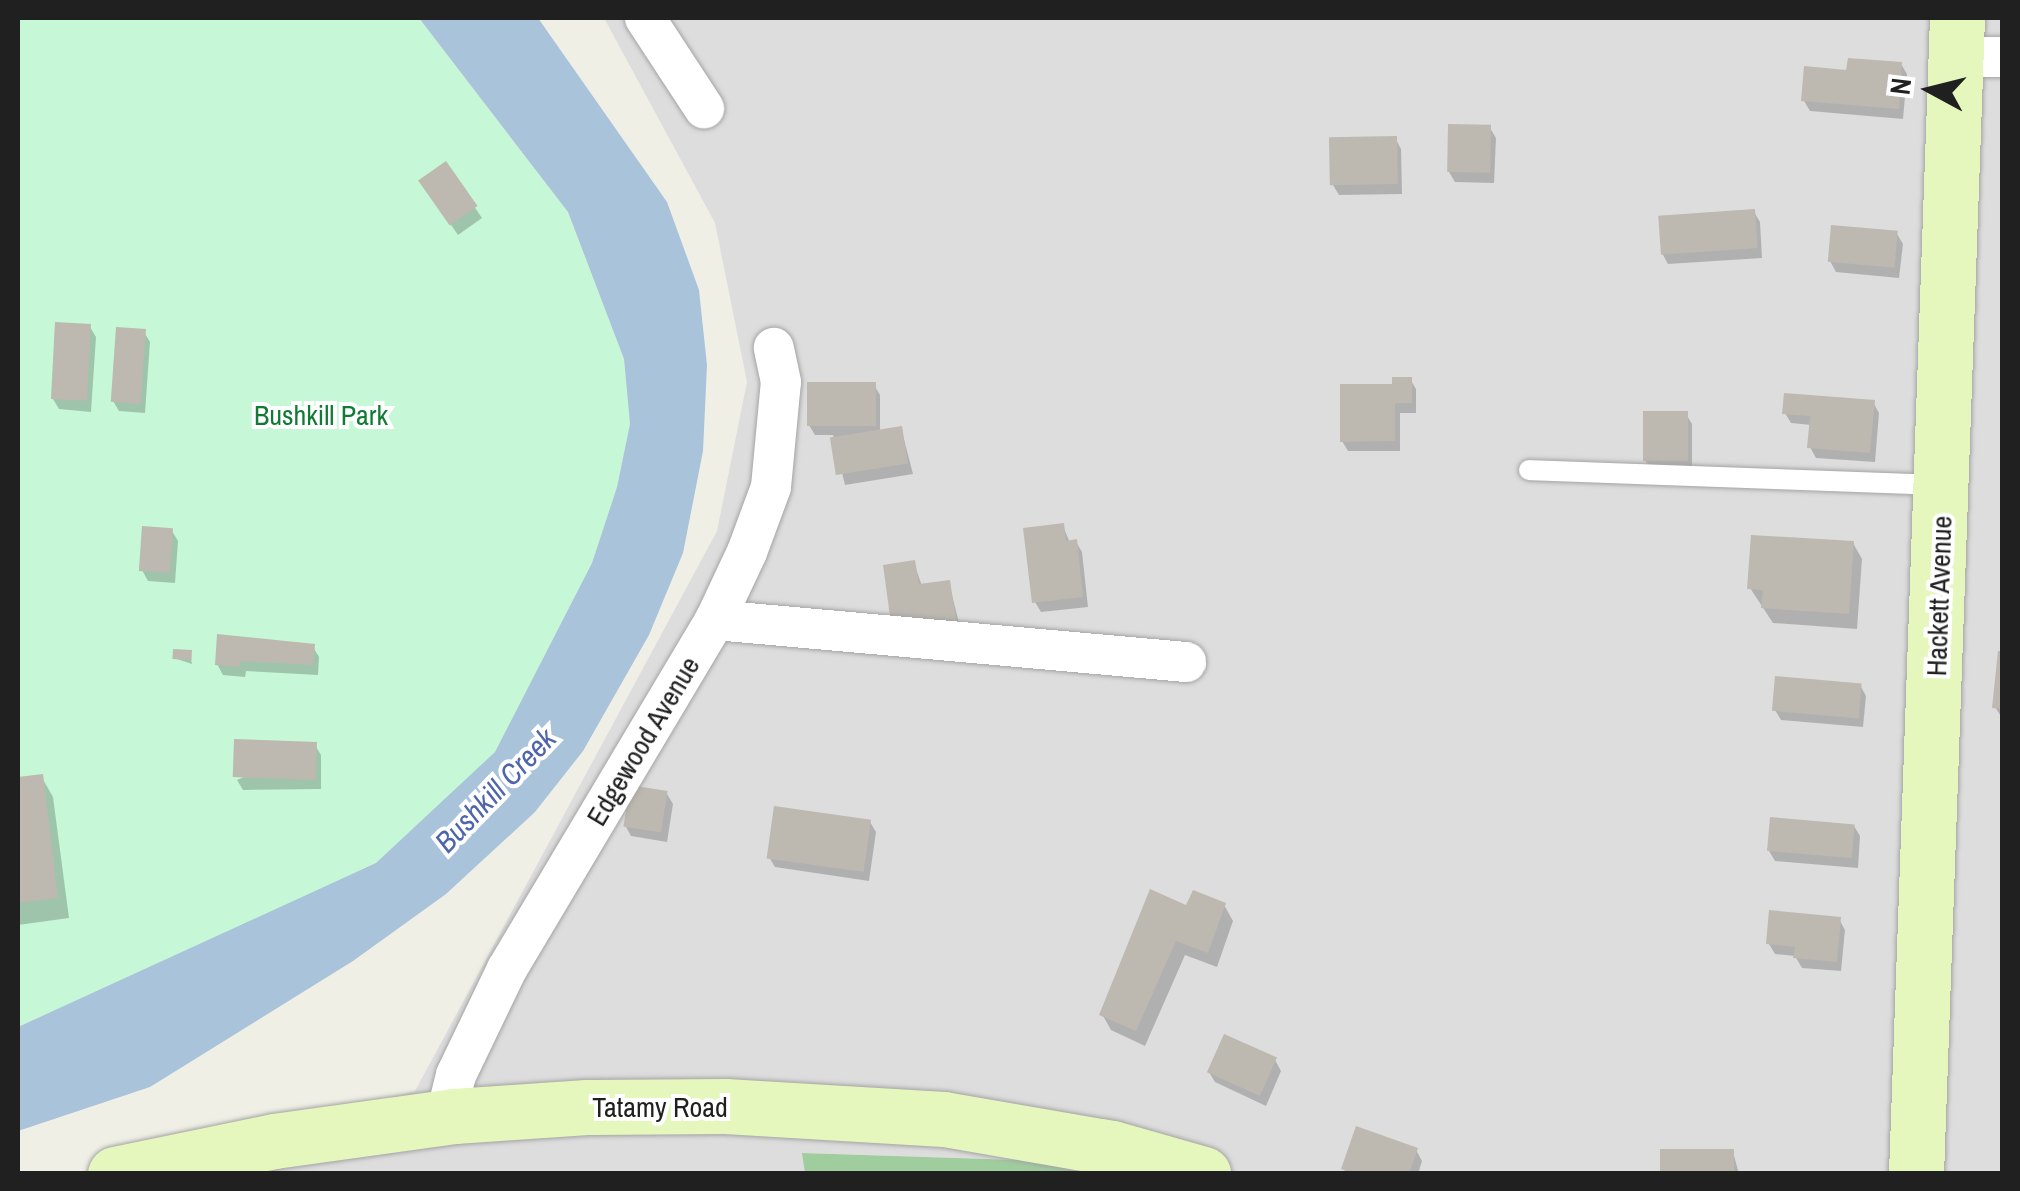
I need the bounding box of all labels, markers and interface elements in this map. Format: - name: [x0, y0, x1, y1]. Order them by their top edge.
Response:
- north arrow: [1880, 40, 1980, 140]
- text: N: [1880, 76, 1920, 97]
- park label: Bushkill Park: [254, 398, 388, 432]
- street label: Hackett Avenue: [1919, 515, 1959, 677]
- street label: Edgewood Avenue: [579, 650, 707, 832]
- water label: Bushkill Creek: [427, 720, 563, 860]
- street label: Tatamy Road: [592, 1090, 728, 1124]

